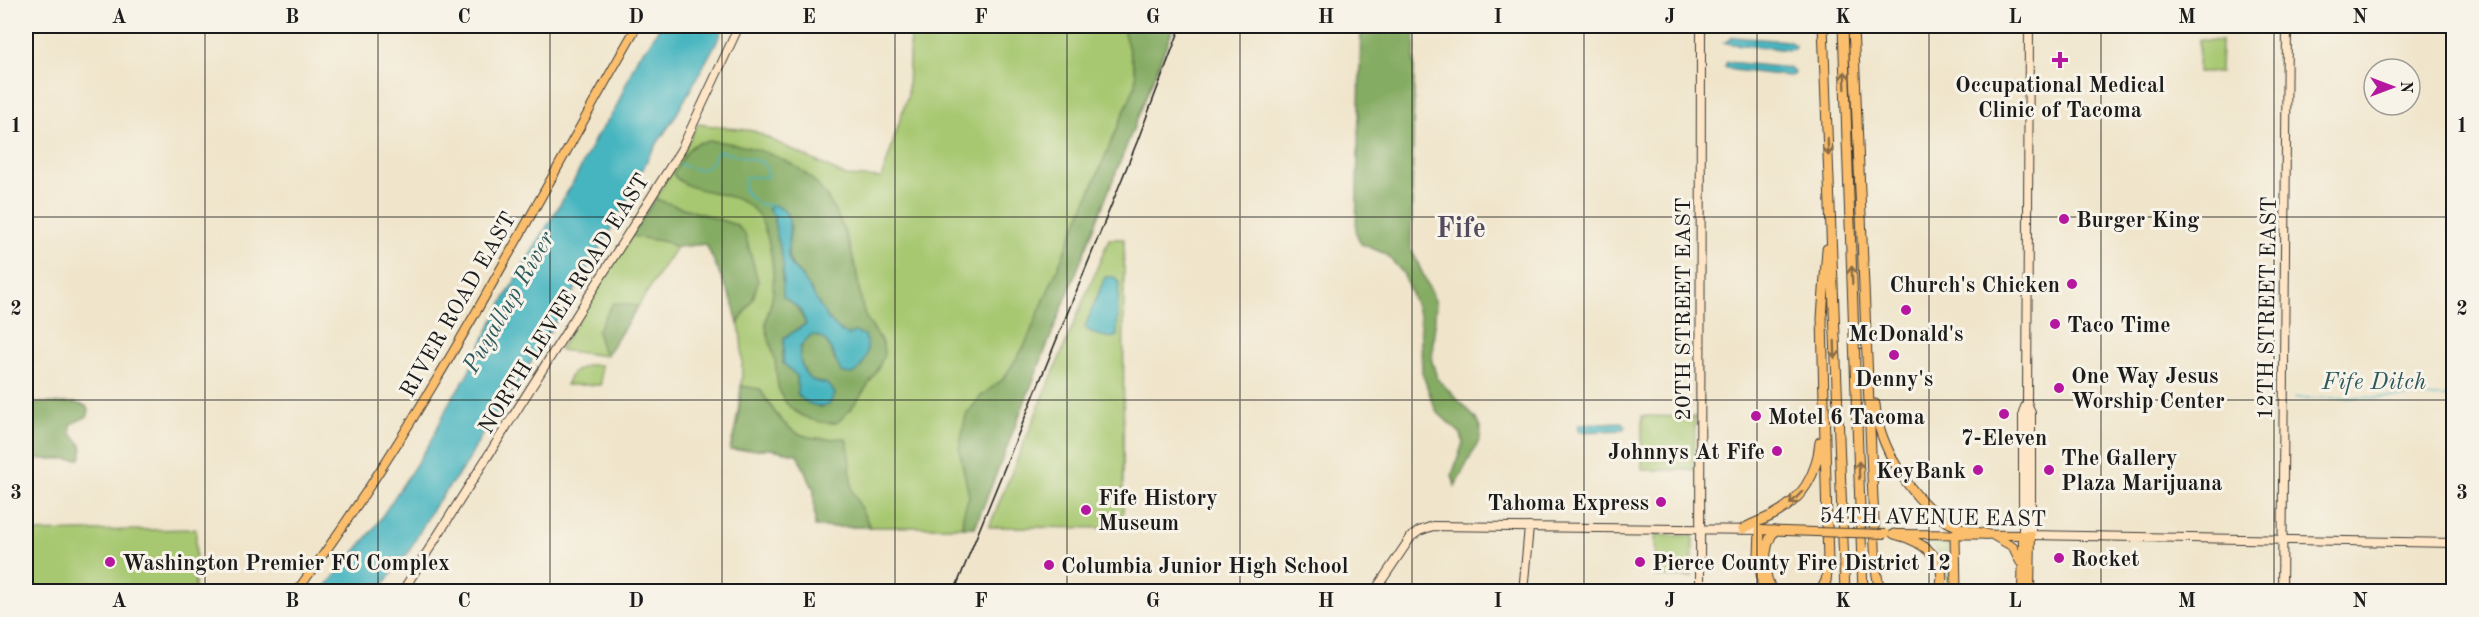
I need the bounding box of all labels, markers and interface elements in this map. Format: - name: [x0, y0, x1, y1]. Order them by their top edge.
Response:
- text: A: [111, 8, 127, 28]
- text: B: [285, 8, 299, 28]
- text: C: [457, 8, 471, 28]
- text: D: [628, 8, 644, 28]
- text: E: [802, 8, 816, 28]
- text: F: [974, 8, 988, 28]
- text: G: [1146, 8, 1160, 28]
- text: H: [1318, 8, 1334, 28]
- text: I: [1494, 8, 1502, 28]
- text: J: [1665, 8, 1676, 28]
- text: K: [1835, 8, 1851, 28]
- text: L: [2008, 8, 2022, 28]
- text: M: [2178, 8, 2196, 28]
- text: N: [2352, 8, 2368, 28]
- marker: Occupational Medical Clinic of Tacoma: [2051, 51, 2069, 69]
- north arrow: [2362, 57, 2422, 117]
- one-way arrow: [1839, 71, 1851, 91]
- place label: Occupational Medical Clinic of Tacoma: [1955, 75, 2165, 122]
- text: N: [2397, 81, 2413, 94]
- text: 1: [10, 117, 22, 137]
- text: 1: [2456, 117, 2468, 137]
- one-way arrow: [1822, 136, 1833, 156]
- street label: NORTH LEVEE ROAD EAST: [475, 170, 654, 438]
- street label: 12TH STREET EAST: [2255, 196, 2281, 420]
- street label: 20TH STREET EAST: [1673, 197, 1695, 421]
- street label: RIVER ROAD EAST: [397, 209, 521, 401]
- place label: Burger King: [2076, 210, 2199, 232]
- marker: Burger King: [2057, 212, 2071, 226]
- district label: Fife: [1436, 216, 1486, 244]
- water label: Puyallup River: [459, 228, 560, 379]
- one-way arrow: [1847, 266, 1858, 286]
- place label: Church's Chicken: [1889, 275, 2060, 297]
- marker: Church's Chicken: [2065, 277, 2079, 291]
- text: 2: [10, 300, 22, 320]
- text: 2: [2456, 300, 2468, 320]
- marker: McDonald's: [1899, 303, 1913, 317]
- place label: Taco Time: [2067, 315, 2171, 337]
- marker: Taco Time: [2048, 317, 2062, 331]
- place label: McDonald's: [1848, 324, 1964, 346]
- one-way arrow: [1830, 340, 1841, 360]
- marker: Denny's: [1887, 348, 1901, 362]
- place label: One Way Jesus Worship Center: [2071, 366, 2225, 413]
- place label: Denny's: [1855, 369, 1933, 391]
- water label: Fife Ditch: [2321, 371, 2426, 395]
- marker: One Way Jesus Worship Center: [2052, 381, 2066, 395]
- place label: Motel 6 Tacoma: [1768, 407, 1925, 429]
- marker: 7-Eleven: [1997, 407, 2011, 421]
- marker: Motel 6 Tacoma: [1749, 409, 1763, 423]
- place label: 7-Eleven: [1961, 428, 2047, 450]
- place label: Johnnys At Fife: [1608, 442, 1765, 464]
- marker: Johnnys At Fife: [1770, 444, 1784, 458]
- place label: The Gallery Plaza Marijuana: [2061, 448, 2222, 495]
- one-way arrow: [1853, 461, 1865, 481]
- place label: KeyBank: [1876, 461, 1966, 483]
- marker: KeyBank: [1971, 463, 1985, 477]
- marker: The Gallery Plaza Marijuana: [2042, 463, 2056, 477]
- text: 3: [10, 484, 22, 504]
- text: 3: [2456, 484, 2468, 504]
- place label: Fife History Museum: [1098, 488, 1218, 535]
- one-way arrow: [1788, 490, 1803, 505]
- place label: Tahoma Express: [1487, 493, 1649, 515]
- marker: Tahoma Express: [1654, 495, 1668, 509]
- marker: Fife History Museum: [1079, 503, 1093, 517]
- street label: 54TH AVENUE EAST: [1819, 505, 2047, 531]
- place label: Rocket: [2071, 549, 2139, 571]
- marker: Rocket: [2052, 551, 2066, 565]
- place label: Washington Premier FC Complex: [122, 553, 450, 575]
- place label: Pierce County Fire District 12: [1652, 553, 1951, 575]
- marker: Washington Premier FC Complex: [103, 555, 117, 569]
- marker: Pierce County Fire District 12: [1633, 555, 1647, 569]
- place label: Columbia Junior High School: [1061, 556, 1349, 578]
- marker: Columbia Junior High School: [1042, 558, 1056, 572]
- text: A: [111, 592, 127, 612]
- text: B: [285, 592, 299, 612]
- text: C: [457, 592, 471, 612]
- text: D: [628, 592, 644, 612]
- text: E: [802, 592, 816, 612]
- text: F: [974, 592, 988, 612]
- text: G: [1146, 592, 1160, 612]
- text: H: [1318, 592, 1334, 612]
- text: I: [1494, 592, 1502, 612]
- text: J: [1665, 592, 1676, 612]
- text: K: [1835, 592, 1851, 612]
- text: L: [2008, 592, 2022, 612]
- text: M: [2178, 592, 2196, 612]
- text: N: [2352, 592, 2368, 612]

